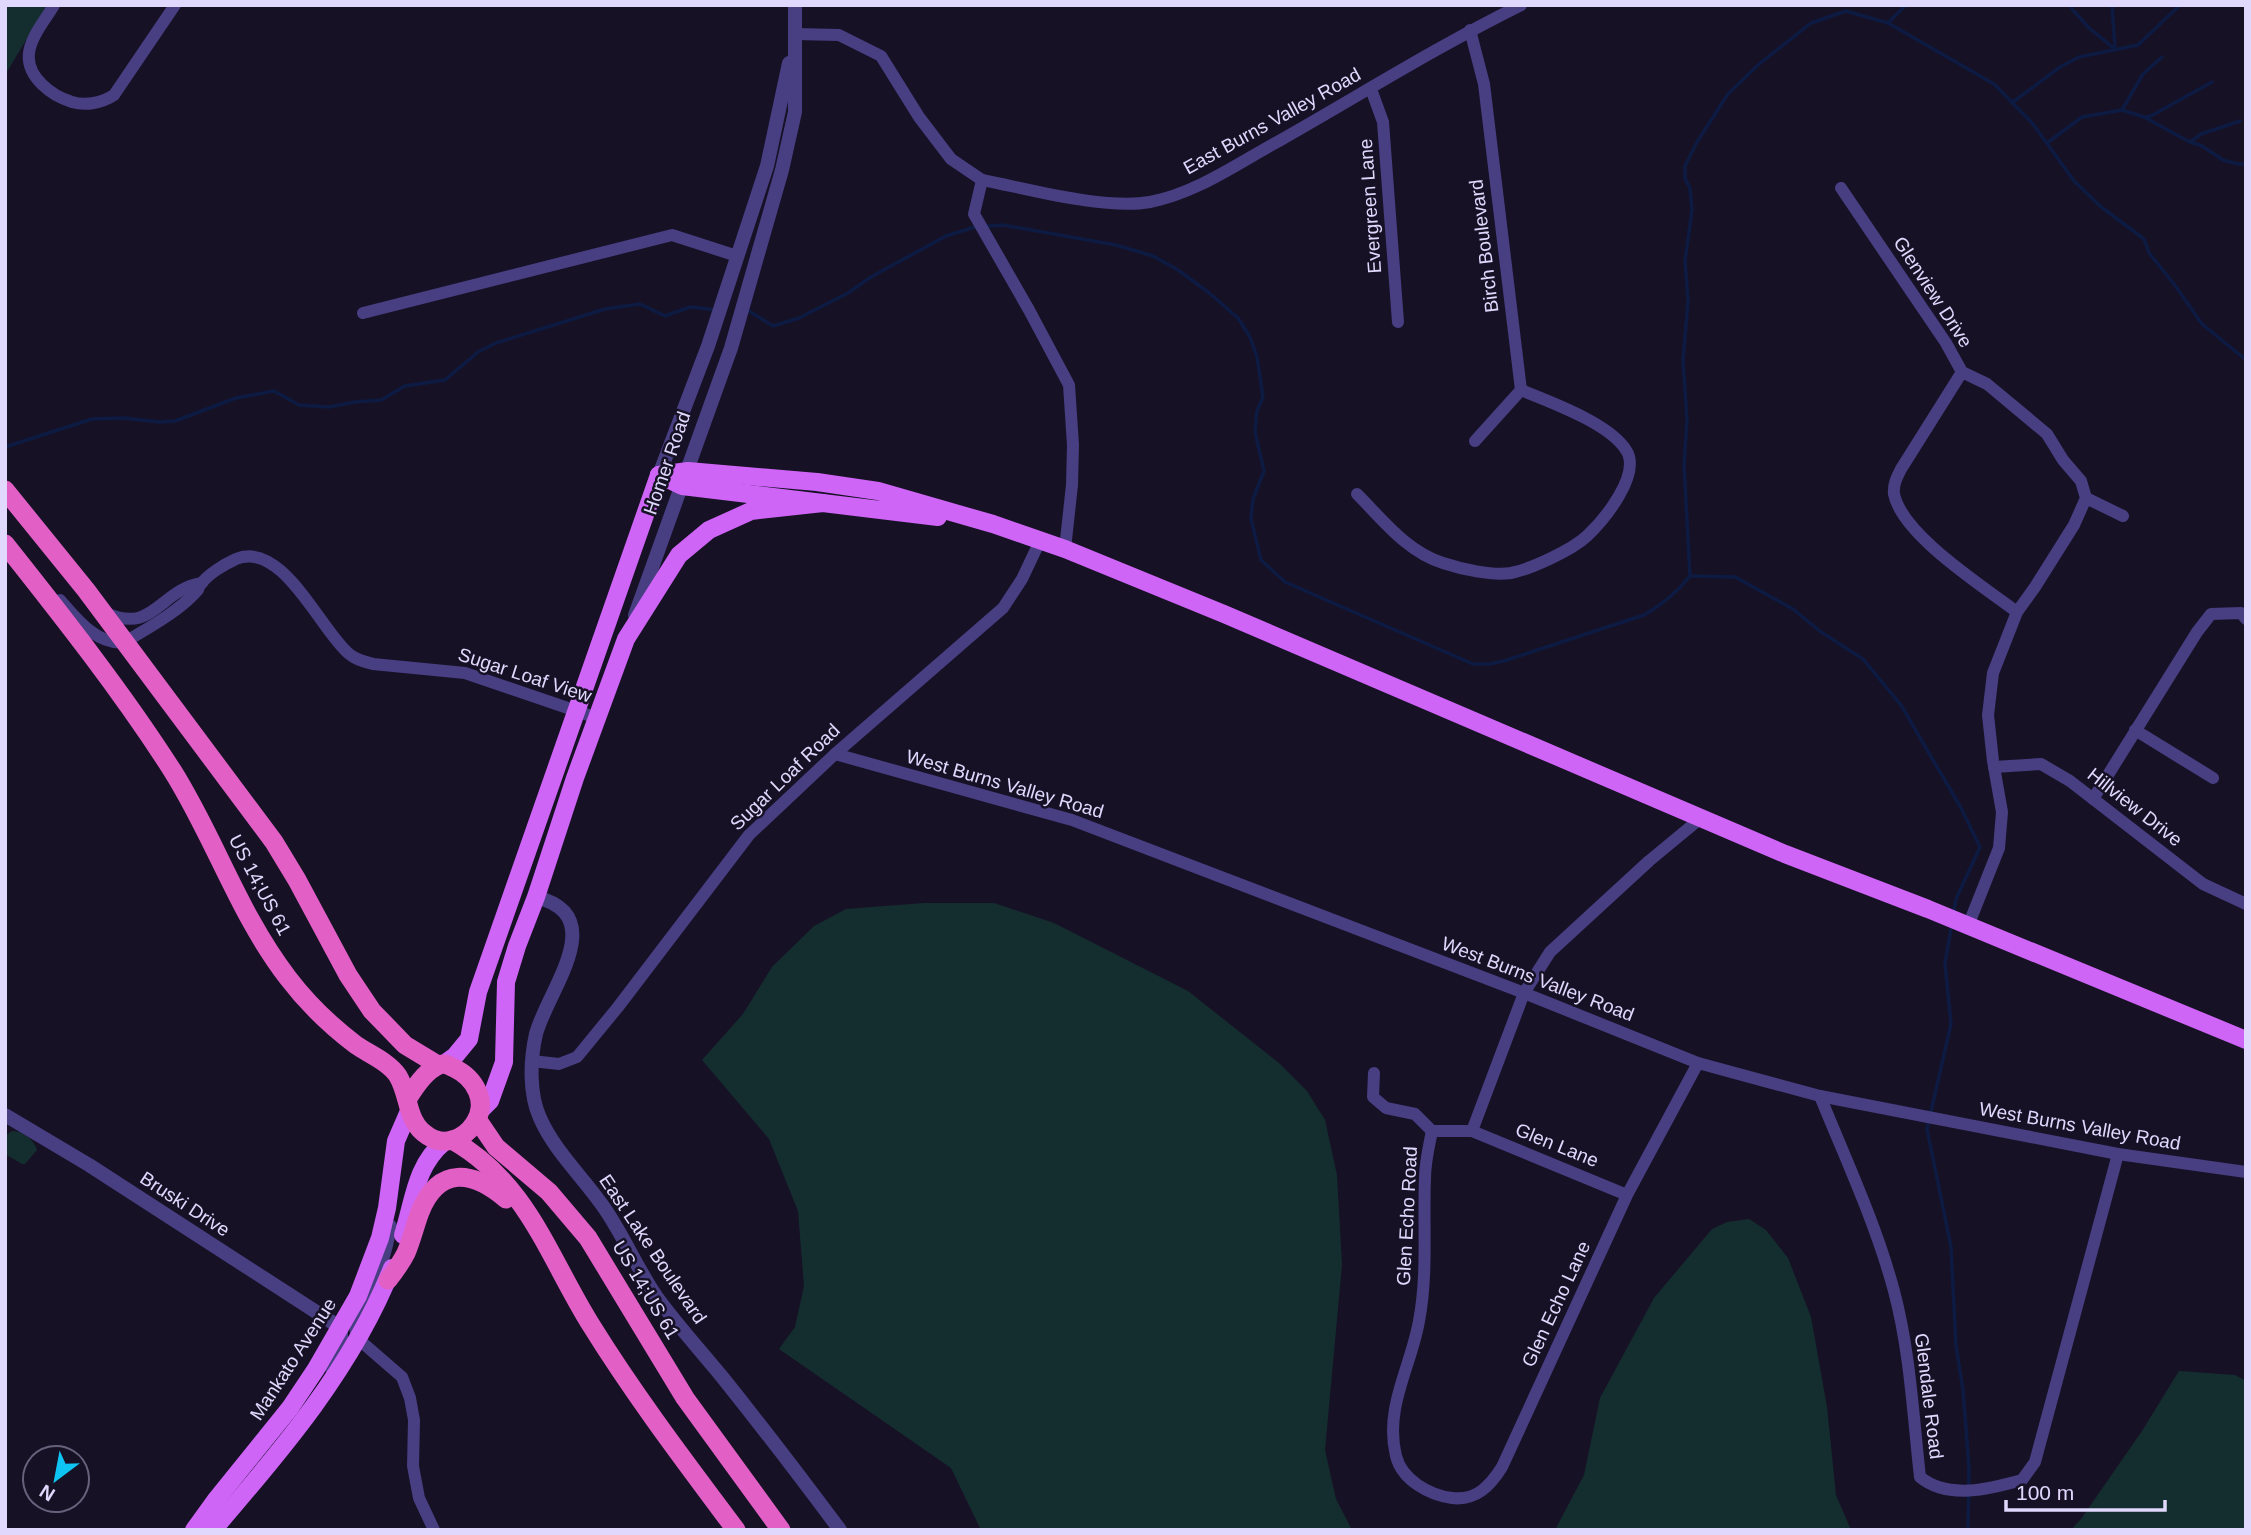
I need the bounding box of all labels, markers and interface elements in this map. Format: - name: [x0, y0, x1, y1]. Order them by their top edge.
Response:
- street label: East Burns Valley Road: [1180, 64, 1364, 178]
- street label: Evergreen Lane: [1355, 138, 1385, 274]
- street label: Birch Boulevard: [1465, 178, 1503, 314]
- street label: Glenview Drive: [1889, 233, 1977, 351]
- street label: Homer Road: [640, 409, 694, 517]
- street label: Sugar Loaf View: [456, 644, 595, 707]
- street label: Sugar Loaf Road: [726, 720, 844, 834]
- street label: West Burns Valley Road: [904, 746, 1106, 822]
- street label: Hillview Drive: [2084, 764, 2186, 850]
- street label: US 14;US 61: [225, 831, 295, 939]
- street label: West Burns Valley Road: [1439, 933, 1637, 1025]
- street label: West Burns Valley Road: [1978, 1098, 2182, 1154]
- street label: Glen Lane: [1512, 1119, 1602, 1171]
- street label: Glen Echo Road: [1393, 1146, 1421, 1286]
- street label: Bruski Drive: [136, 1167, 234, 1241]
- street label: East Lake Boulevard: [595, 1170, 711, 1328]
- street label: US 14;US 61: [608, 1237, 684, 1343]
- street label: Glen Echo Lane: [1518, 1238, 1594, 1370]
- street label: Mankato Avenue: [246, 1294, 340, 1424]
- street label: Glendale Road: [1911, 1332, 1947, 1460]
- north arrow: [21, 1444, 91, 1514]
- scale bar: [2006, 1468, 2165, 1512]
- text: N: [36, 1480, 59, 1506]
- text: 100 m: [2016, 1481, 2074, 1504]

